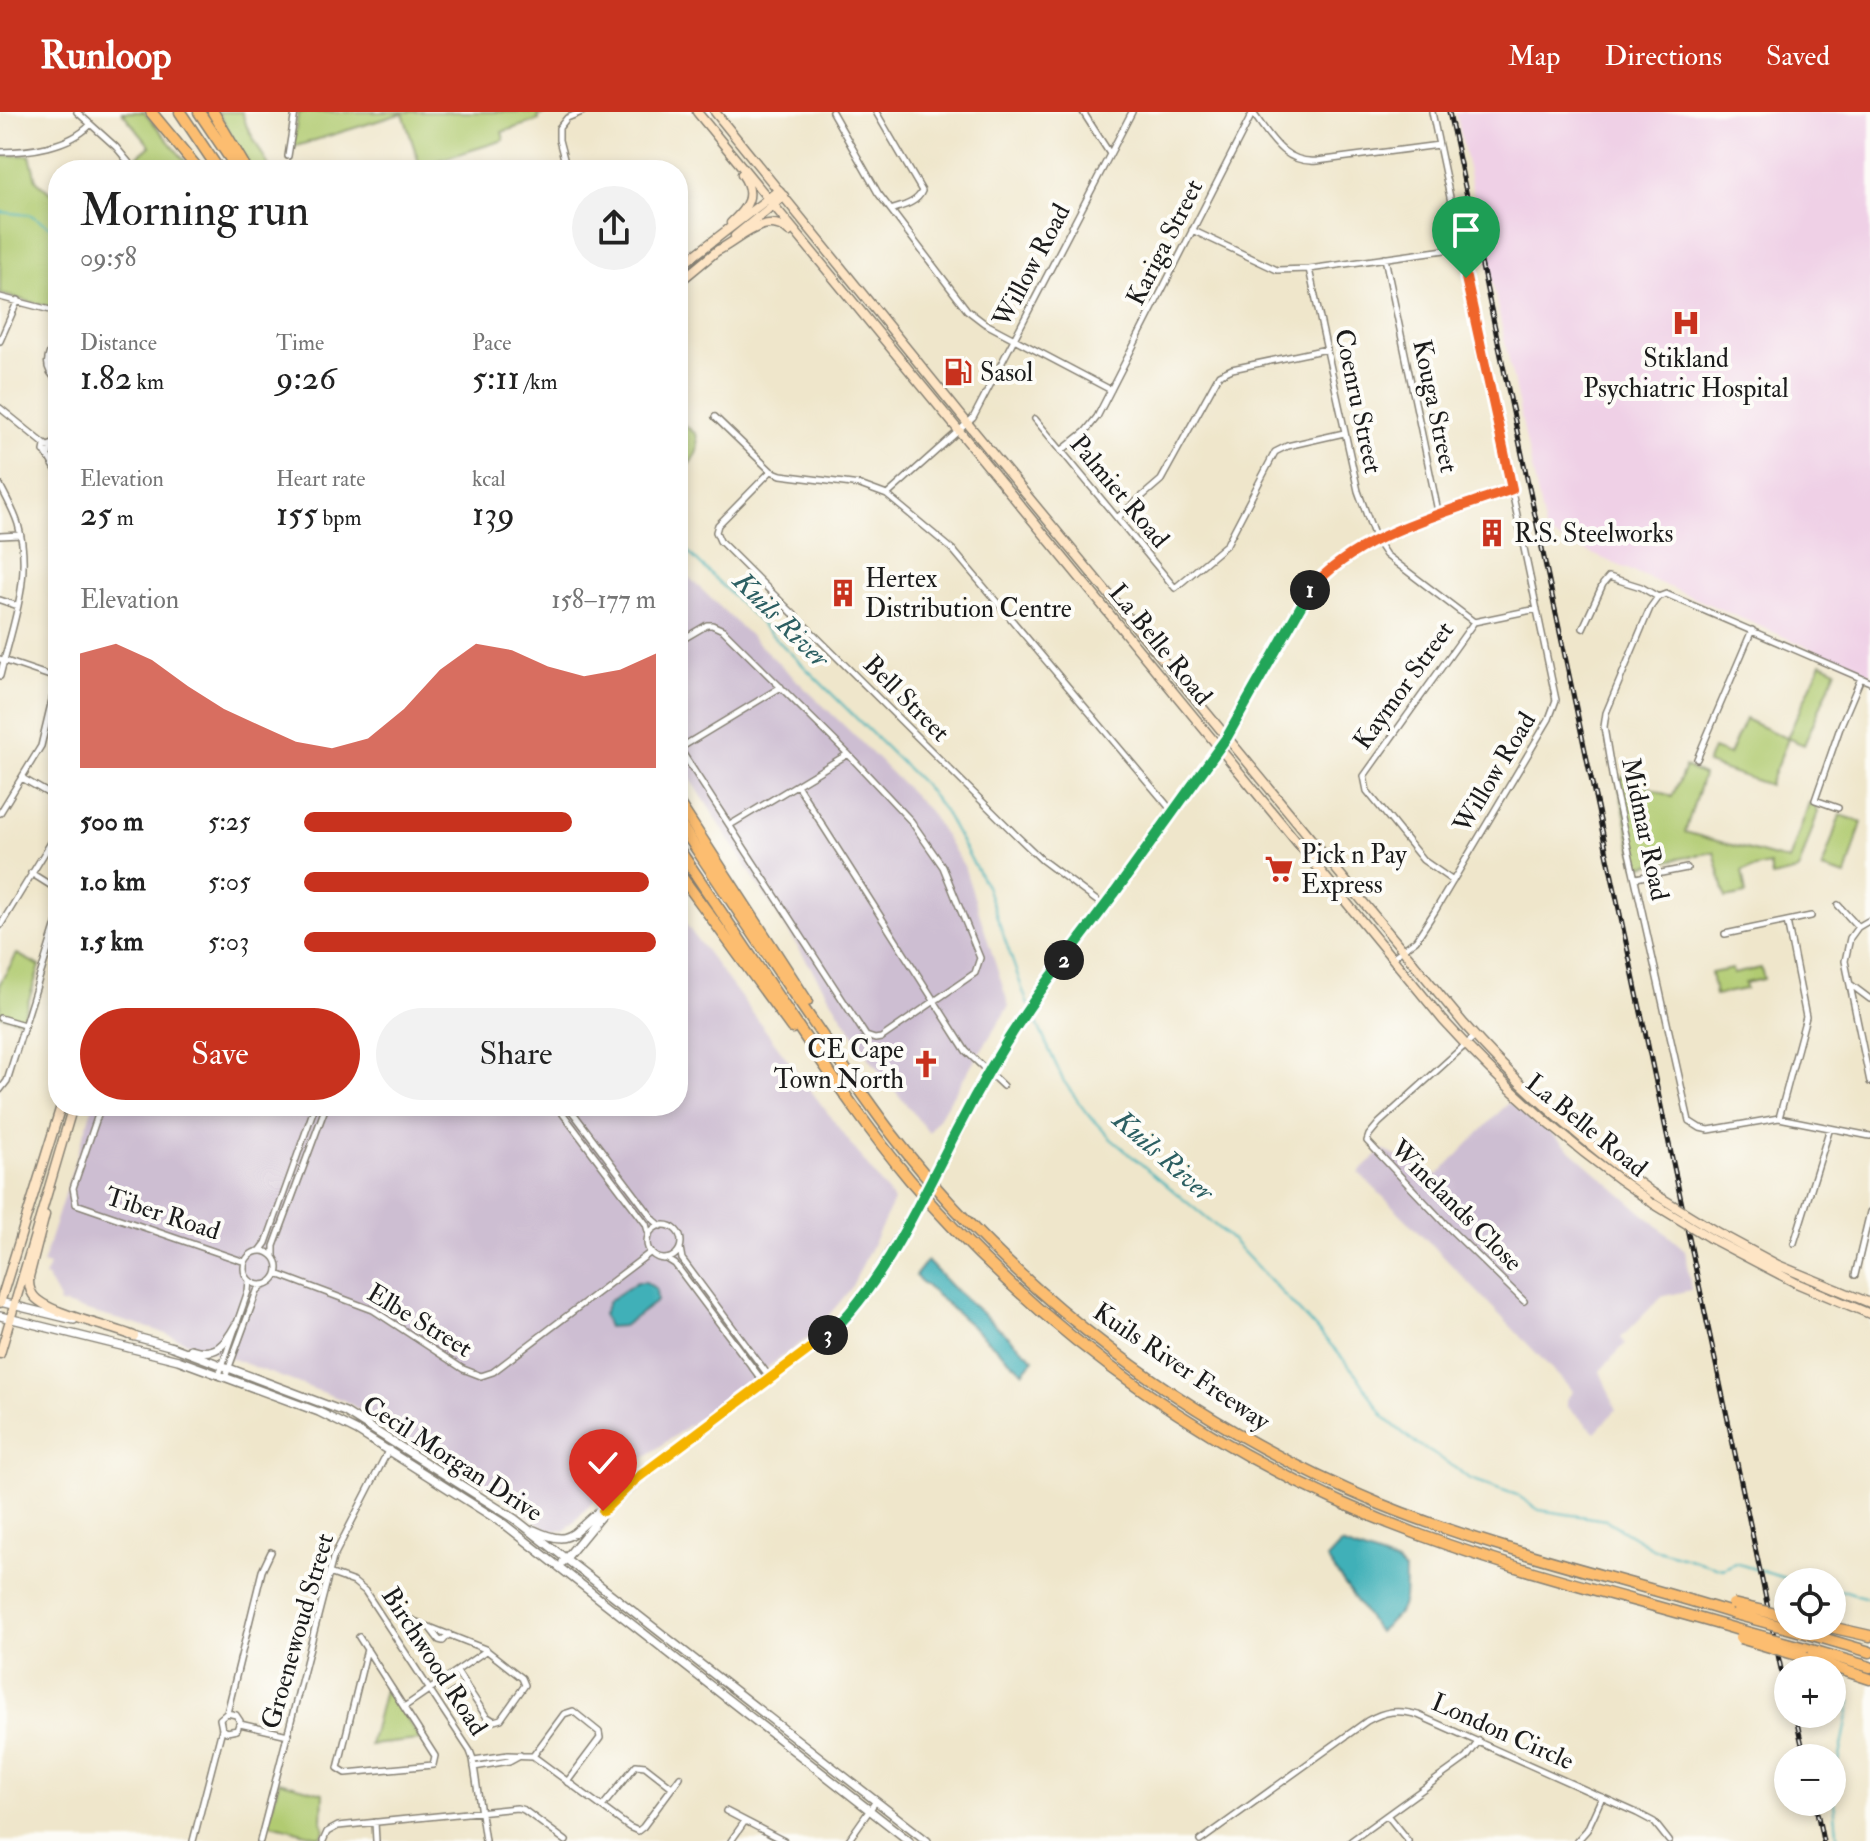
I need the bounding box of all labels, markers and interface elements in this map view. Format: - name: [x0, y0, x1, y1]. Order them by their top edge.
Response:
- text: Runloop: [40, 32, 171, 80]
- text: Map: [1508, 39, 1561, 74]
- text: Directions: [1605, 39, 1722, 74]
- text: Saved: [1766, 39, 1830, 74]
- street label: Kariga Street: [1120, 174, 1210, 311]
- text: Morning run: [80, 184, 309, 239]
- button: share: [572, 186, 656, 270]
- pin: [1432, 196, 1500, 278]
- street label: Willow Road: [986, 198, 1078, 333]
- icon: arrive: [1444, 208, 1488, 252]
- text: 09:58: [80, 242, 137, 274]
- hospital icon: Stikland Psychiatric Hospital: [1671, 308, 1701, 338]
- street label: Coenru Street: [1327, 326, 1389, 476]
- text: Distance: [80, 329, 157, 357]
- text: Time: [276, 329, 324, 357]
- text: Pace: [472, 329, 511, 357]
- street label: Kouga Street: [1405, 337, 1465, 476]
- place label: Stikland Psychiatric Hospital: [1583, 343, 1789, 406]
- text: 1.82: [80, 357, 132, 400]
- text: 9:26: [276, 357, 336, 400]
- text: 5:11: [472, 357, 520, 400]
- fuel station icon: Sasol: [943, 357, 973, 387]
- place label: Sasol: [980, 357, 1033, 389]
- text: km: [132, 368, 164, 396]
- text: /km: [520, 368, 558, 396]
- street label: Palmiet Road: [1063, 428, 1176, 555]
- text: Elevation: [80, 465, 164, 493]
- text: Heart rate: [276, 465, 366, 493]
- text: kcal: [472, 465, 506, 493]
- text: 25: [80, 493, 112, 536]
- text: 155: [276, 493, 318, 536]
- text: 139: [472, 493, 515, 536]
- text: m: [112, 504, 134, 532]
- text: bpm: [318, 504, 362, 532]
- building icon: R.S. Steelworks: [1477, 518, 1507, 548]
- place label: R.S. Steelworks: [1514, 518, 1673, 550]
- water label: Kuils River: [724, 563, 838, 677]
- place label: Hertex Distribution Centre: [865, 563, 1072, 625]
- pin: 1: [1290, 570, 1330, 610]
- text: 1: [1306, 576, 1314, 604]
- building icon: Hertex Distribution Centre: [828, 578, 858, 608]
- street label: La Belle Road: [1102, 578, 1219, 712]
- text: Elevation: [80, 584, 179, 616]
- text: 158–177 m: [551, 584, 656, 616]
- street label: Kaymor Street: [1347, 615, 1461, 756]
- street label: Bell Street: [856, 649, 956, 749]
- street label: Willow Road: [1446, 706, 1543, 839]
- street label: Midmar Road: [1614, 755, 1676, 904]
- text: 500 m: [80, 806, 144, 838]
- text: 5:25: [208, 806, 250, 838]
- place label: Pick n Pay Express: [1301, 839, 1407, 902]
- supermarket icon: Pick n Pay Express: [1264, 854, 1294, 884]
- text: 1.0 km: [80, 866, 146, 898]
- text: 5:05: [208, 866, 251, 898]
- text: 1.5 km: [80, 926, 143, 958]
- text: 5:03: [208, 926, 249, 958]
- pin: 2: [1044, 940, 1084, 980]
- text: 2: [1058, 946, 1070, 974]
- button: Save: [80, 1008, 360, 1100]
- button: Share: [376, 1008, 656, 1100]
- place label: CE Cape Town North: [774, 1034, 904, 1096]
- church icon: CE Cape Town North: [911, 1049, 941, 1079]
- street label: La Belle Road: [1519, 1067, 1654, 1185]
- water label: Kuils River: [1104, 1102, 1222, 1210]
- street label: Winelands Close: [1383, 1132, 1529, 1278]
- street label: Tiber Road: [101, 1180, 224, 1248]
- street label: Elbe Street: [361, 1277, 478, 1365]
- street label: Kuils River Freeway: [1087, 1296, 1276, 1438]
- pin: 3: [808, 1315, 848, 1355]
- text: 3: [824, 1321, 832, 1349]
- street label: Cecil Morgan Drive: [356, 1389, 549, 1529]
- pin: [569, 1429, 637, 1511]
- icon: check: [581, 1441, 625, 1485]
- street label: Groenewoud Street: [255, 1530, 341, 1733]
- map controls: [1774, 1568, 1846, 1816]
- button: locate: [1774, 1568, 1846, 1640]
- street label: Birchwood Road: [374, 1581, 494, 1742]
- button: +: [1774, 1656, 1846, 1728]
- street label: London Circle: [1427, 1686, 1579, 1778]
- button: −: [1774, 1744, 1846, 1816]

